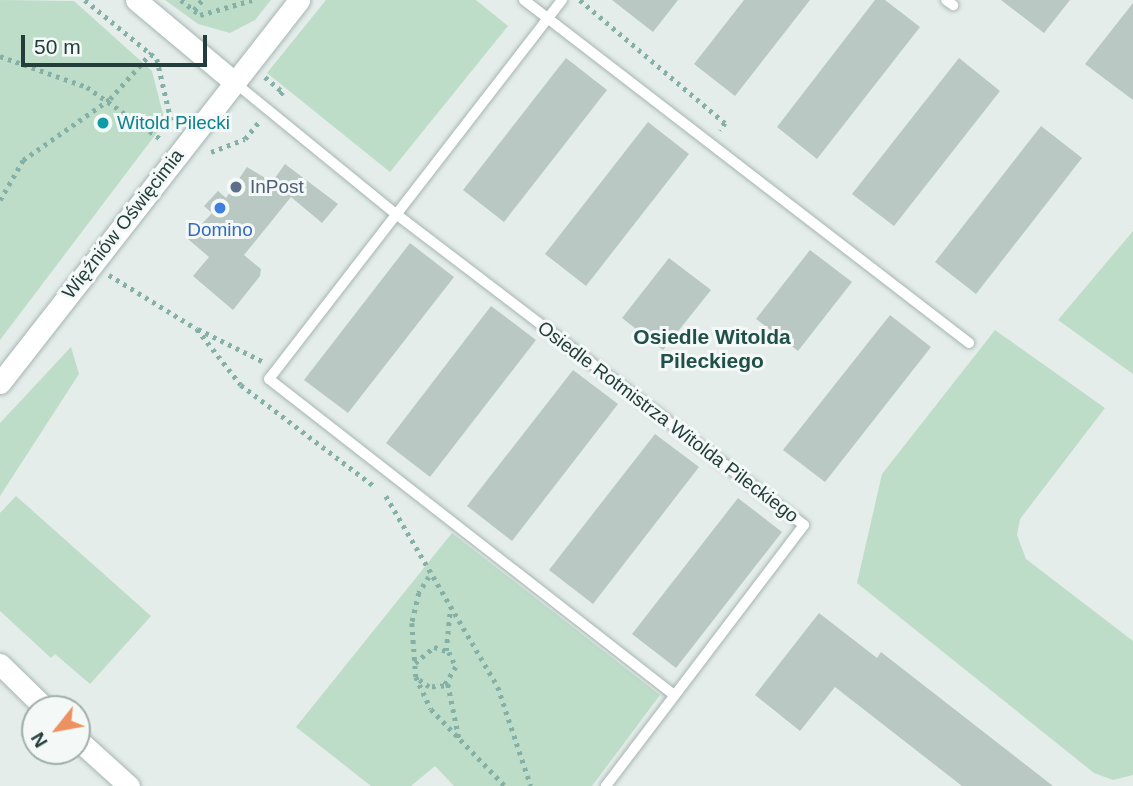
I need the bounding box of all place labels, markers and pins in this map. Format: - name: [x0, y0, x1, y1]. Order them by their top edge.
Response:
- place label: Witold Pilecki: [117, 112, 230, 134]
- marker: Witold Pilecki: [95, 115, 111, 131]
- place label: InPost: [250, 176, 304, 198]
- marker: InPost: [228, 179, 244, 195]
- marker: Domino: [212, 200, 228, 216]
- place label: Domino: [187, 219, 253, 241]

